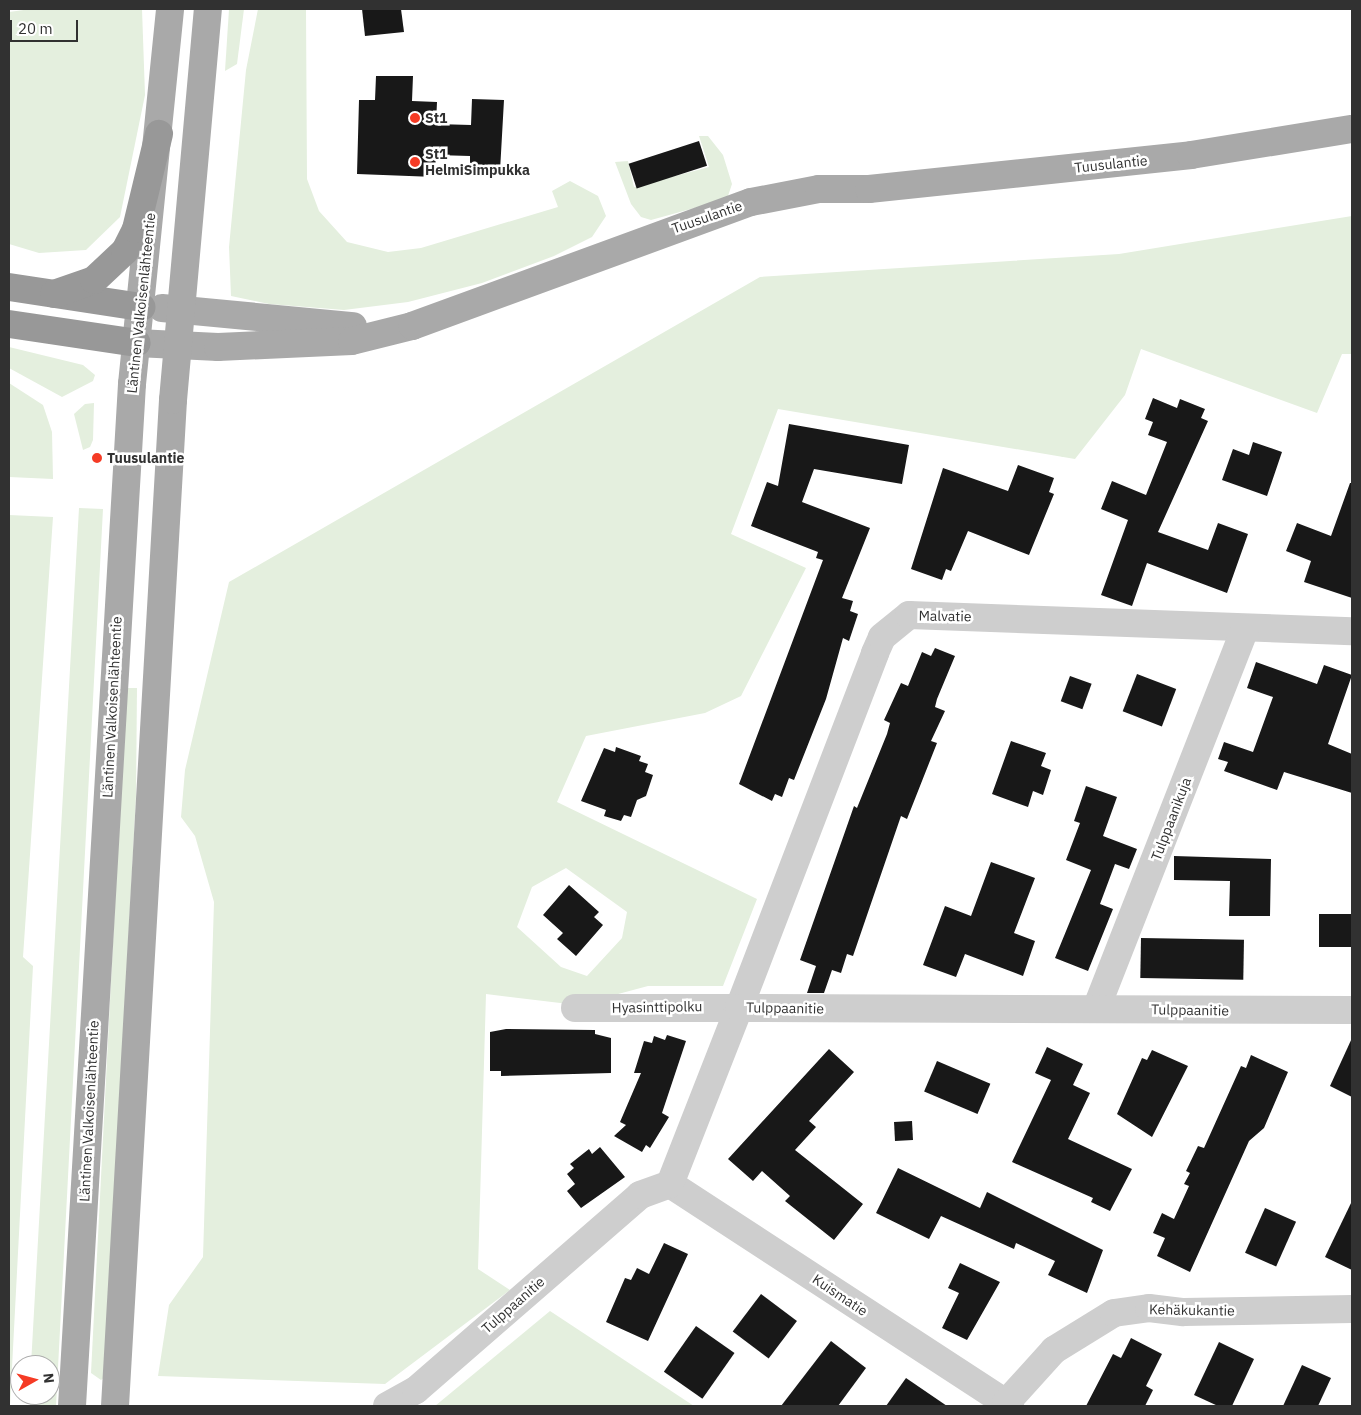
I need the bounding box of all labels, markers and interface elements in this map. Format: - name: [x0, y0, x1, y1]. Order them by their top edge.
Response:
- scale bar: [12, 10, 80, 42]
- text: 20 m: [18, 19, 53, 38]
- place label: St1: [425, 110, 447, 126]
- marker: St1: [409, 112, 421, 124]
- place label: St1 HelmiSimpukka: [425, 146, 530, 178]
- street label: Tuusulantie: [1074, 152, 1148, 176]
- marker: St1 HelmiSimpukka: [409, 156, 421, 168]
- street label: Tuusulantie: [670, 197, 744, 237]
- street label: Läntinen Valkoisenlähteentie: [123, 212, 159, 394]
- place label: Tuusulantie: [107, 450, 184, 466]
- marker: Tuusulantie: [91, 452, 103, 464]
- street label: Malvatie: [918, 607, 972, 625]
- street label: Läntinen Valkoisenlähteentie: [99, 616, 125, 798]
- street label: Tulppaanikuja: [1147, 775, 1195, 863]
- street label: Hyasinttipolku: [612, 998, 702, 1016]
- street label: Tulppaanitie: [746, 999, 824, 1017]
- street label: Tulppaanitie: [1151, 1001, 1229, 1019]
- street label: Läntinen Valkoisenlähteentie: [76, 1020, 102, 1202]
- street label: Kuismatie: [809, 1270, 871, 1320]
- street label: Tulppaanitie: [478, 1273, 548, 1337]
- street label: Kehäkukantie: [1149, 1301, 1235, 1319]
- north arrow: [10, 1355, 60, 1405]
- text: N: [39, 1372, 58, 1384]

